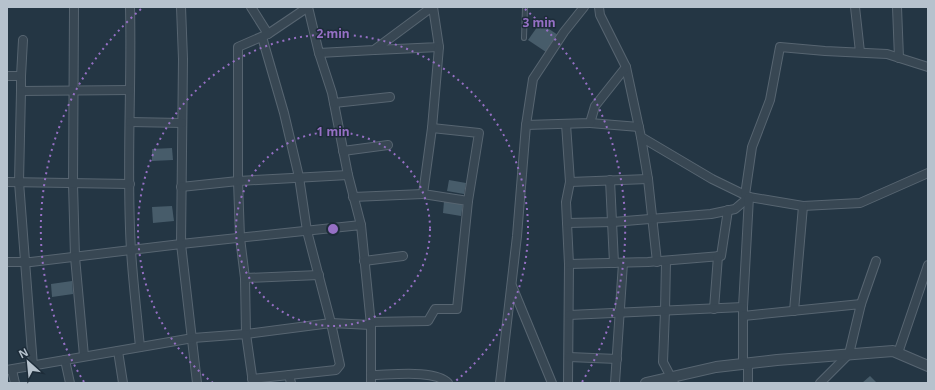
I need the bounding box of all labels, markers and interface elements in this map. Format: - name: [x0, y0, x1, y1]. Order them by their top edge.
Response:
- text: 3 min: [522, 14, 556, 31]
- text: 2 min: [316, 25, 350, 42]
- text: 1 min: [316, 123, 350, 140]
- centre of rings: [326, 222, 340, 236]
- north arrow: [8, 342, 48, 382]
- text: N: [16, 344, 31, 361]

